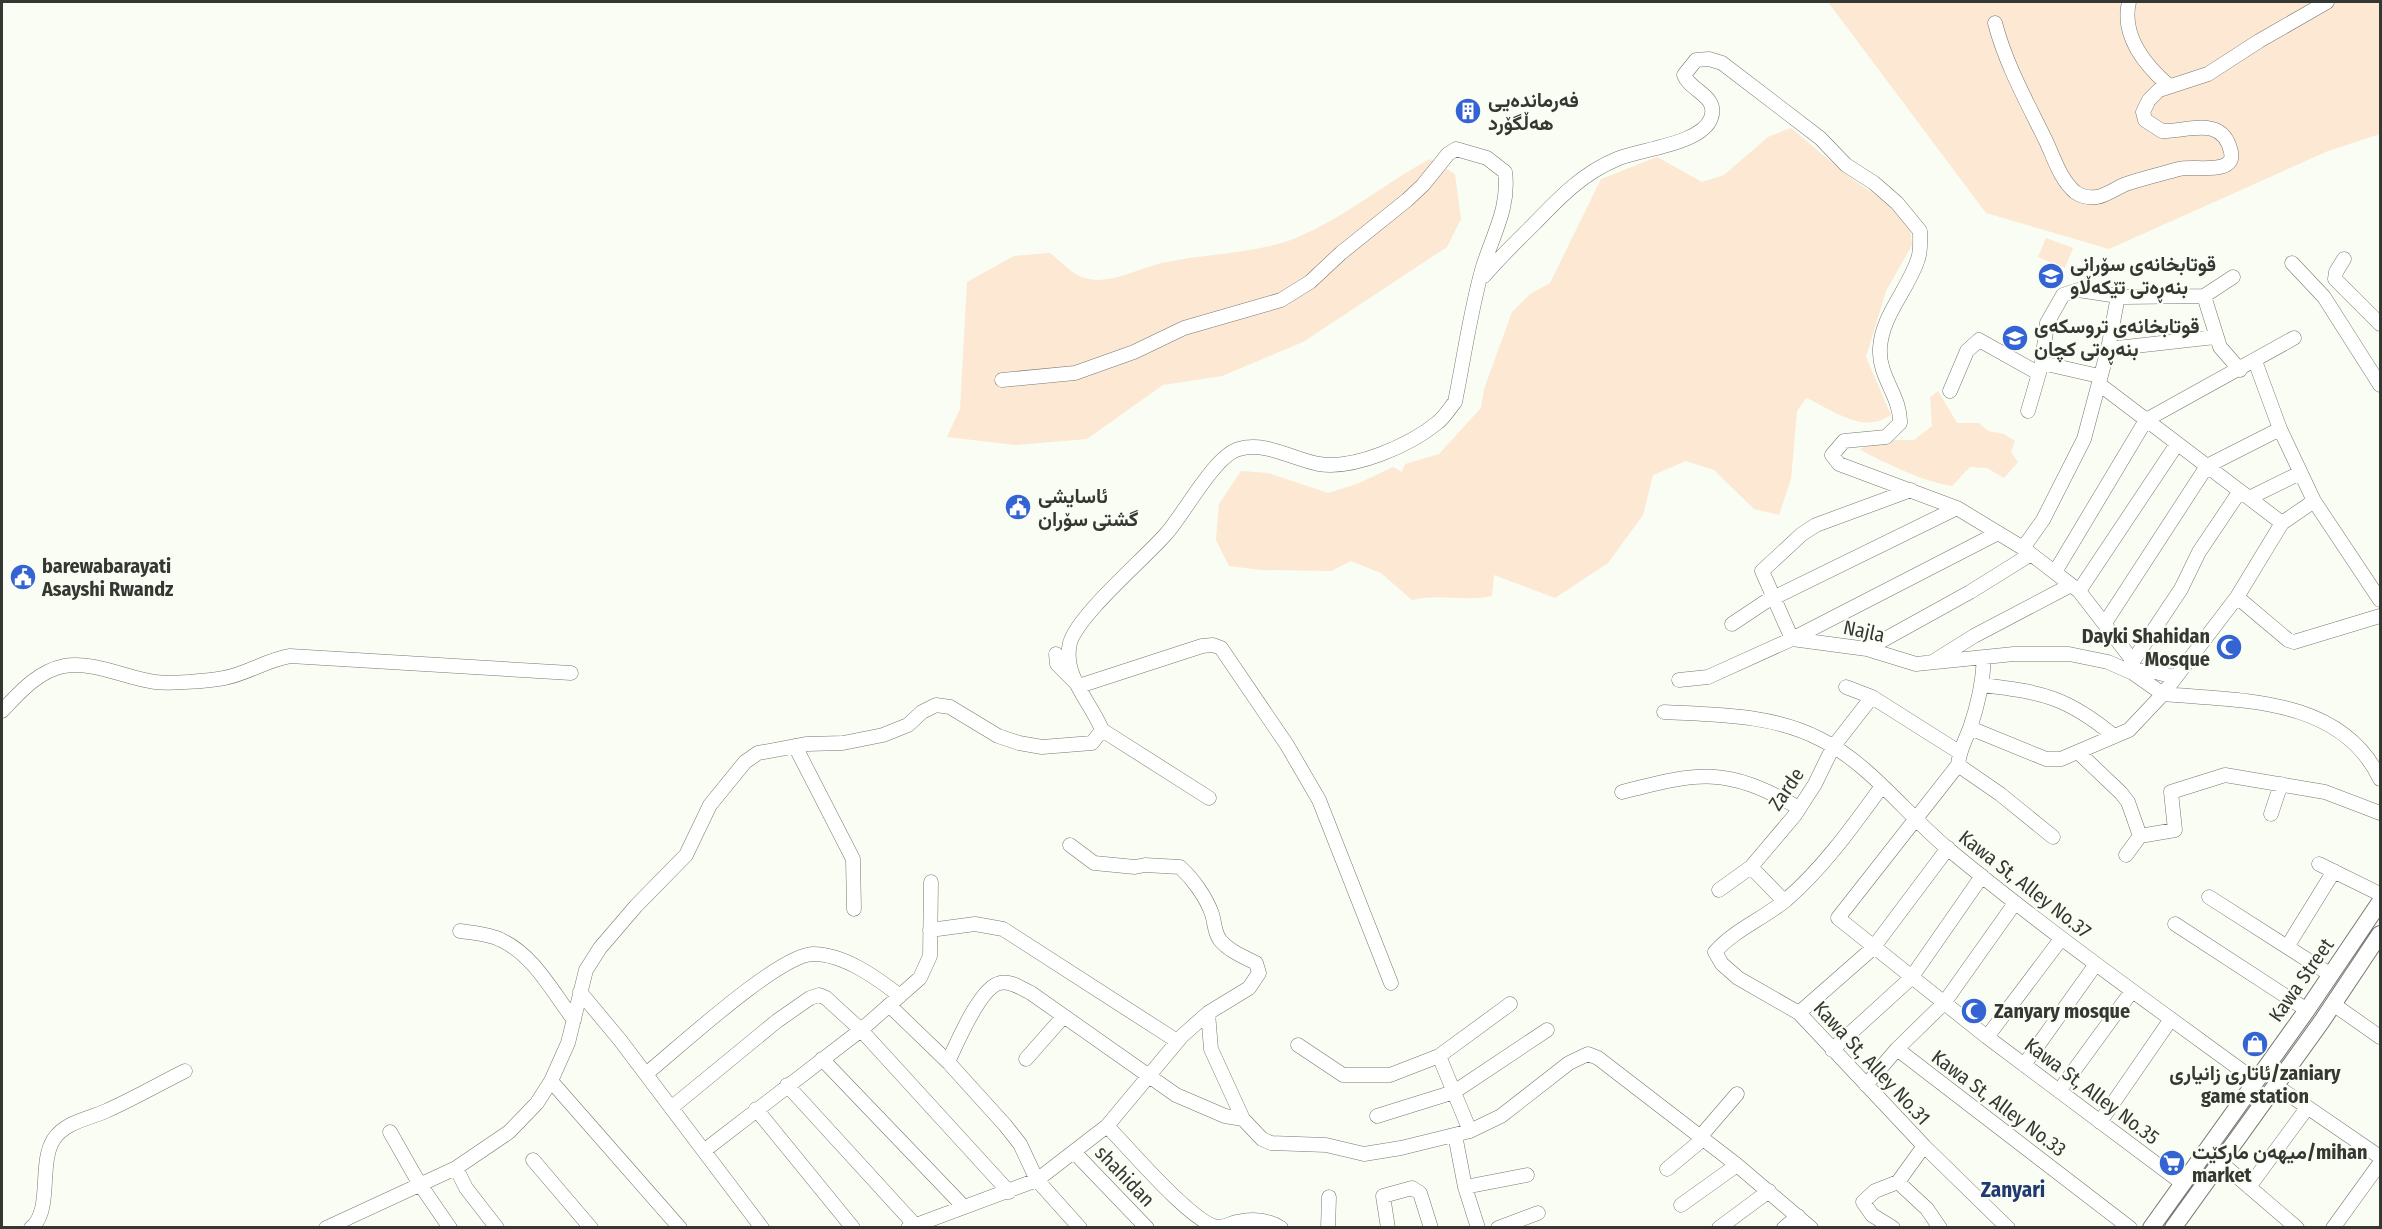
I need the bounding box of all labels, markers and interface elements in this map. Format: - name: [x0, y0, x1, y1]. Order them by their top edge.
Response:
- place label: فەرماندەیی هەڵگۆرد: [1488, 88, 1579, 136]
- building icon: فەرماندەیی هەڵگۆرد: [1453, 96, 1483, 126]
- place label: قوتابخانەی سۆرانی بنەڕەتی تێکەڵاو: [2070, 252, 2216, 303]
- school or university icon: قوتابخانەی سۆرانی بنەڕەتی تێکەڵاو: [2036, 261, 2066, 291]
- place label: قوتابخانەی تروسکەی بنەڕەتی کچان: [2034, 314, 2200, 365]
- school or university icon: قوتابخانەی تروسکەی بنەڕەتی کچان: [2000, 323, 2030, 353]
- place label: ئاسایشی گشتی سۆران: [1038, 484, 1138, 532]
- public building icon: ئاسایشی گشتی سۆران: [1003, 492, 1033, 522]
- place label: barewabarayati Asayshi Rwandz: [41, 554, 174, 601]
- public building icon: barewabarayati Asayshi Rwandz: [8, 562, 38, 592]
- street label: Najla: [1841, 615, 1887, 647]
- place label: Dayki Shahidan Mosque: [2082, 624, 2210, 671]
- mosque icon: Dayki Shahidan Mosque: [2214, 632, 2244, 662]
- street label: Zarde: [1763, 763, 1809, 815]
- street label: Kawa St, Alley No.37: [1954, 825, 2096, 943]
- street label: Kawa Street: [2263, 933, 2339, 1026]
- street label: Kawa St, Alley No.31: [1808, 996, 1936, 1130]
- mosque icon: Zanyary mosque: [1959, 996, 1989, 1026]
- place label: Zanyary mosque: [1994, 999, 2130, 1023]
- shop icon: ئاتاری زانیاری/zaniary game station: [2240, 1029, 2270, 1059]
- street label: Kawa St, Alley No.35: [2020, 1033, 2164, 1149]
- street label: Kawa St, Alley No.33: [1927, 1045, 2071, 1161]
- place label: ئاتاری زانیاری/zaniary game station: [2169, 1061, 2341, 1108]
- street label: shahidan: [1090, 1140, 1160, 1212]
- place label: میهەن مارکێت/mihan market: [2192, 1140, 2367, 1187]
- supermarket icon: میهەن مارکێت/mihan market: [2157, 1148, 2187, 1178]
- district label: Zanyari: [1981, 1177, 2045, 1203]

